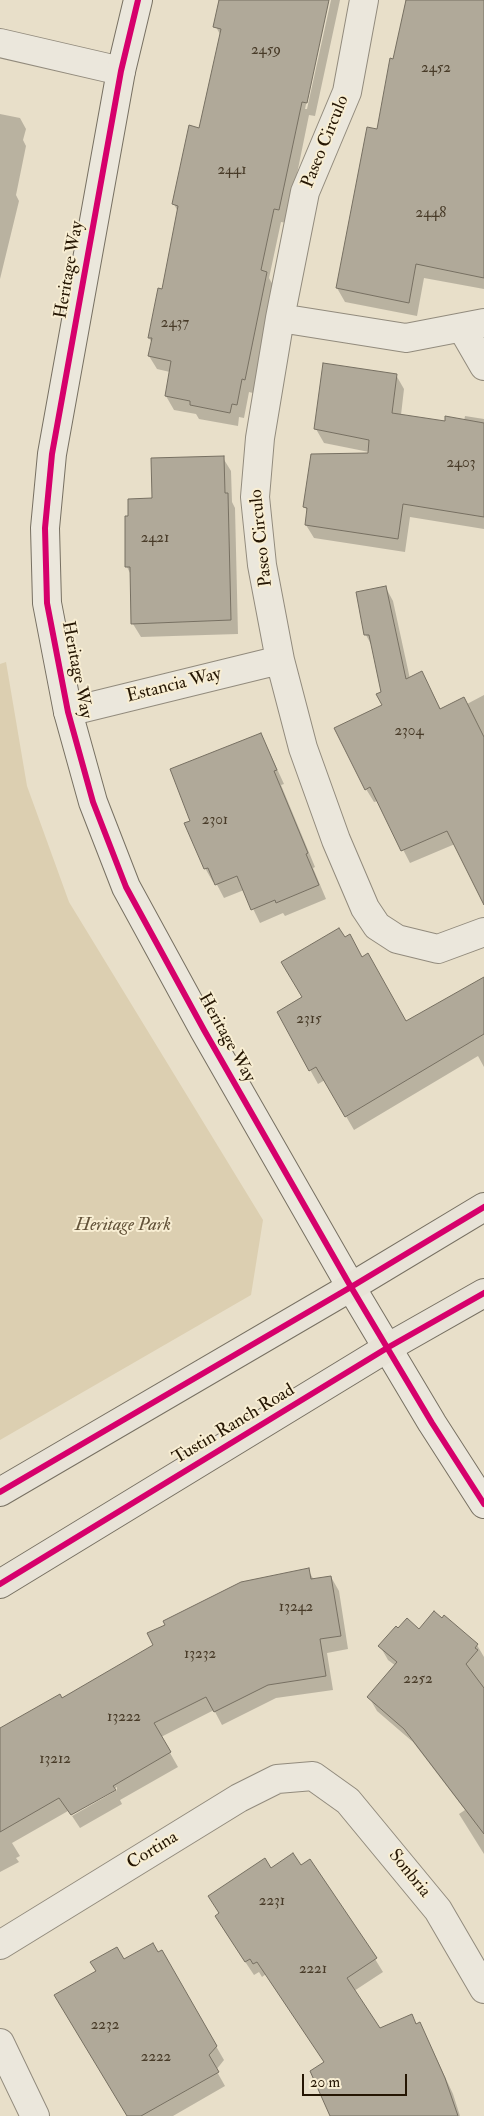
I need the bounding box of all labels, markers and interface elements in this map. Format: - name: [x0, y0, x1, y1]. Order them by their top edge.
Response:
- house number: 2459: [251, 42, 281, 60]
- house number: 2452: [421, 60, 451, 78]
- street label: Paseo Circulo: [298, 93, 354, 191]
- house number: 2441: [217, 162, 247, 180]
- house number: 2448: [416, 205, 446, 223]
- street label: Heritage Way: [51, 220, 89, 320]
- house number: 2437: [161, 315, 189, 333]
- house number: 2403: [446, 455, 476, 473]
- street label: Paseo Circulo: [246, 488, 278, 588]
- house number: 2421: [141, 530, 169, 548]
- street label: Heritage Way: [56, 619, 96, 721]
- street label: Estancia Way: [124, 664, 224, 708]
- house number: 2304: [394, 723, 424, 741]
- house number: 2301: [202, 812, 228, 830]
- street label: Heritage Way: [193, 990, 259, 1086]
- house number: 2315: [296, 1011, 322, 1029]
- park label: Heritage Park: [75, 1215, 171, 1237]
- street label: Tustin Ranch Road: [169, 1380, 299, 1470]
- house number: 13242: [279, 1599, 313, 1617]
- house number: 13232: [184, 1646, 216, 1664]
- house number: 2252: [403, 1671, 433, 1689]
- house number: 13222: [107, 1709, 141, 1727]
- house number: 13212: [39, 1751, 71, 1769]
- street label: Cortina: [124, 1827, 182, 1875]
- street label: Sonbria: [383, 1846, 435, 1902]
- house number: 2231: [259, 1893, 285, 1911]
- house number: 2221: [299, 1961, 327, 1979]
- house number: 2232: [91, 2017, 119, 2035]
- house number: 2222: [141, 2049, 171, 2067]
- scale bar: [304, 2064, 409, 2096]
- text: 20 m: [310, 2073, 340, 2092]

